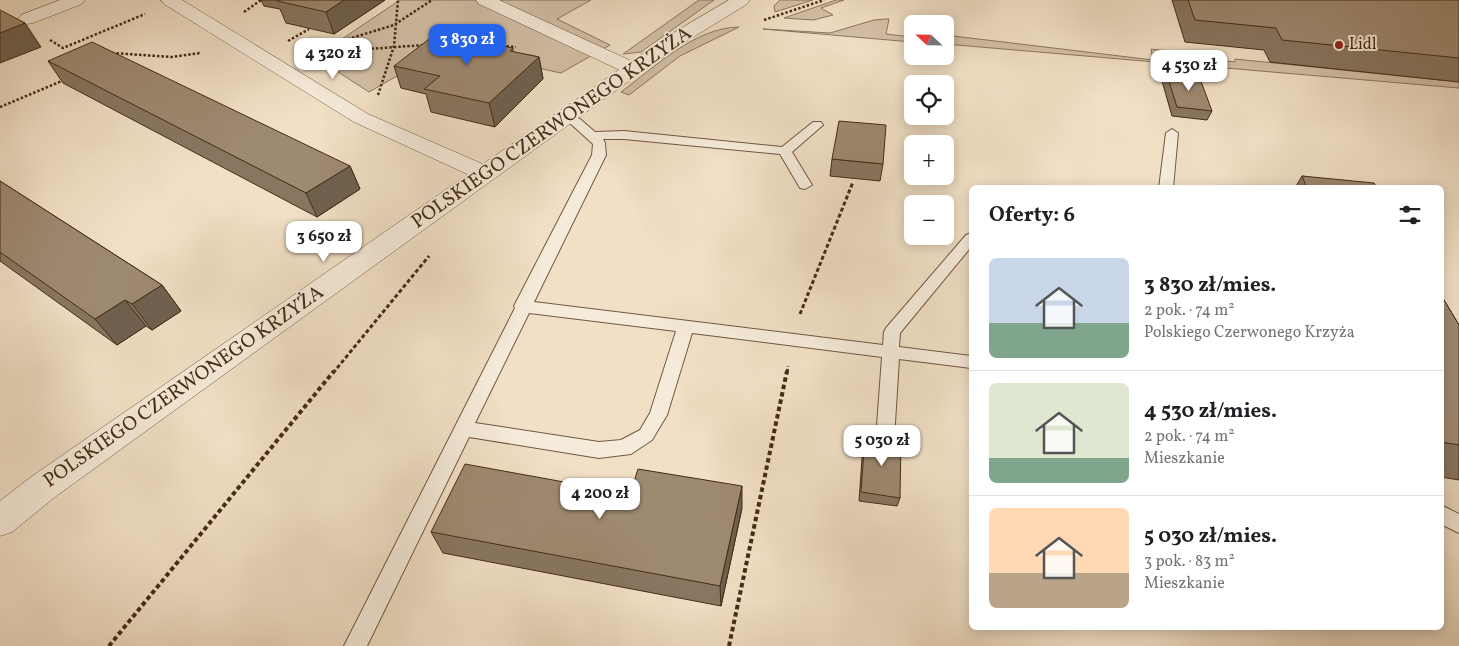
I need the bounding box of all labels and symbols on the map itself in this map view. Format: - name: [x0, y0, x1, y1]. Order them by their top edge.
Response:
- north arrow: [904, 15, 954, 65]
- street label: POLSKIEGO CZERWONEGO KRZYŻA: [406, 20, 698, 236]
- pin: 3 830 zł: [415, 23, 519, 66]
- place label: Lidl: [1349, 34, 1377, 56]
- pin: 4 320 zł: [281, 38, 385, 80]
- marker: Lidl: [1333, 39, 1345, 51]
- pin: 4 530 zł: [1137, 49, 1241, 92]
- pin: 3 650 zł: [272, 220, 376, 263]
- street label: POLSKIEGO CZERWONEGO KRZYŻA: [38, 279, 330, 495]
- pin: 5 030 zł: [830, 424, 934, 467]
- pin: 4 200 zł: [548, 478, 652, 520]

